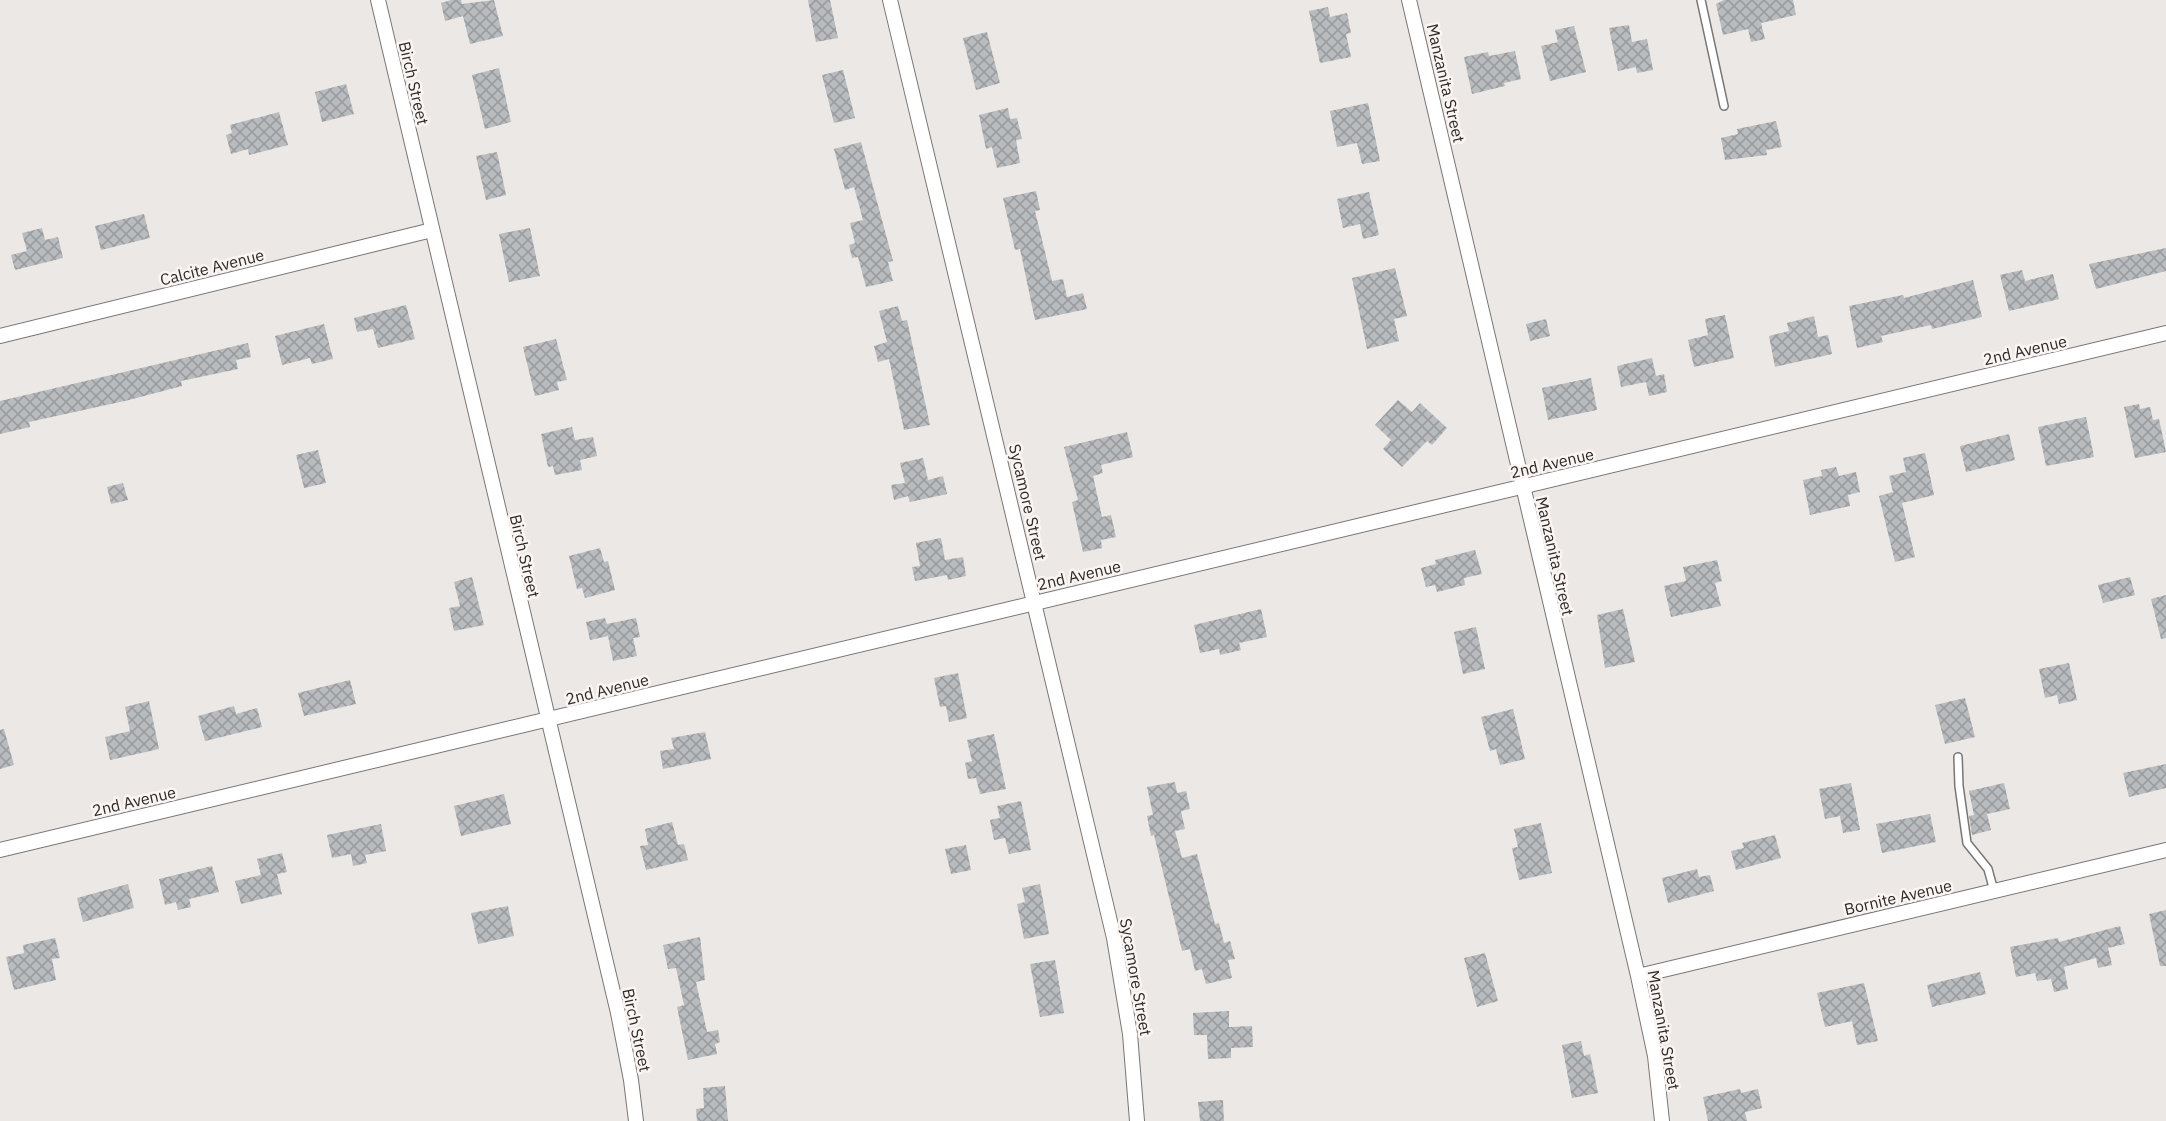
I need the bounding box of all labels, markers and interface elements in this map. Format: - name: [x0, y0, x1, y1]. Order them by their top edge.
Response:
- street label: Manzanita Street: [1423, 22, 1469, 144]
- street label: Birch Street: [395, 39, 433, 127]
- street label: Calcite Avenue: [158, 244, 266, 290]
- street label: 2nd Avenue: [1981, 331, 2069, 369]
- street label: Sycamore Street: [1005, 442, 1051, 562]
- street label: 2nd Avenue: [1508, 444, 1596, 482]
- street label: Manzanita Street: [1532, 495, 1578, 617]
- street label: Birch Street: [506, 512, 544, 600]
- street label: 2nd Avenue: [1035, 556, 1123, 594]
- street label: 2nd Avenue: [563, 669, 651, 709]
- street label: 2nd Avenue: [90, 782, 178, 820]
- street label: Bornite Avenue: [1842, 875, 1954, 919]
- street label: Sycamore Street: [1116, 917, 1156, 1037]
- street label: Manzanita Street: [1644, 968, 1684, 1092]
- street label: Birch Street: [618, 986, 656, 1074]

